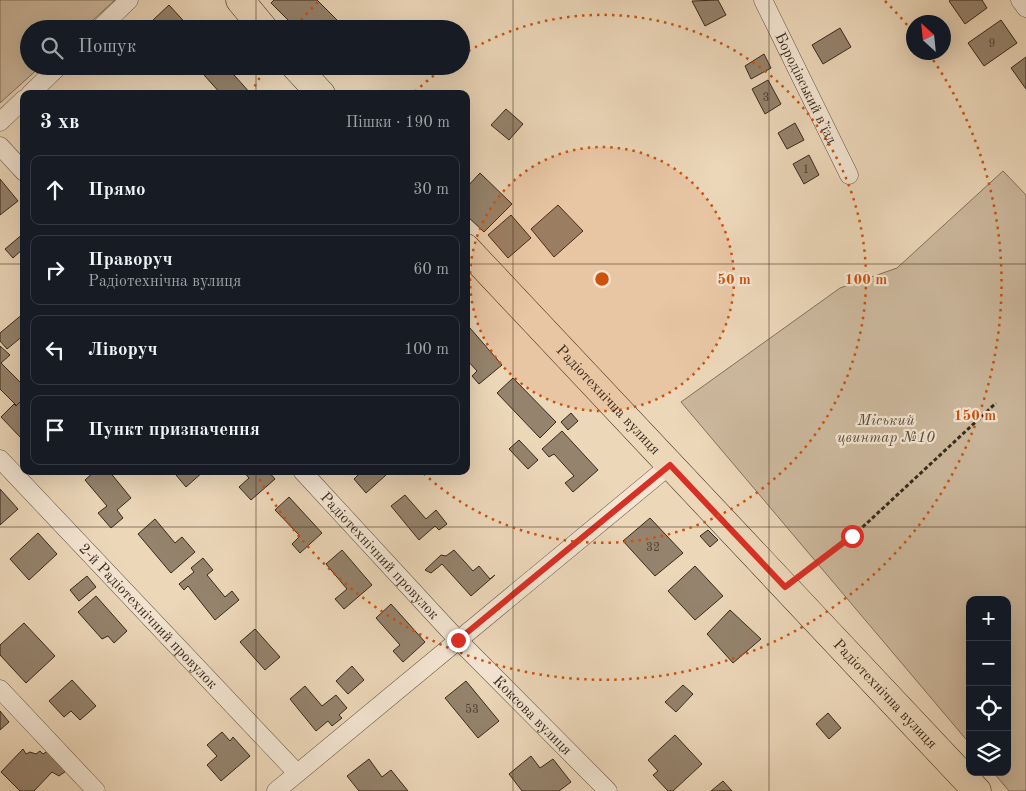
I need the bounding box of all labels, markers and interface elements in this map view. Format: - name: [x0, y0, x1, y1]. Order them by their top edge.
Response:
- north arrow: [906, 15, 951, 60]
- search box: [20, 20, 470, 75]
- street label: Бородівський в’їзд: [771, 31, 839, 147]
- icon: search: [38, 34, 66, 62]
- text: Пошук: [78, 38, 136, 57]
- house number: 9: [989, 38, 995, 50]
- house number: 3: [763, 92, 769, 104]
- text: 3 хв: [40, 112, 79, 133]
- text: Пішки · 190 m: [346, 115, 450, 131]
- house number: 1: [803, 164, 809, 176]
- icon: ahead: [41, 176, 69, 204]
- text: Прямо: [88, 181, 146, 200]
- text: 30 m: [413, 182, 449, 198]
- text: Праворуч: [88, 251, 173, 270]
- icon: right: [41, 256, 69, 284]
- text: 60 m: [413, 262, 449, 278]
- centre of rings: [593, 270, 611, 288]
- text: 50 m: [717, 273, 751, 288]
- text: 100 m: [845, 273, 887, 288]
- text: Радіотехнічна вулиця: [88, 274, 241, 290]
- icon: left: [41, 336, 69, 364]
- text: Ліворуч: [88, 341, 158, 360]
- text: 100 m: [404, 342, 449, 358]
- street label: Радіотехнічна вулиця: [553, 343, 662, 458]
- text: 150 m: [954, 409, 996, 424]
- park label: Міський цвинтар №10: [837, 414, 935, 446]
- icon: arrive: [41, 416, 69, 444]
- text: Пункт призначення: [88, 421, 260, 440]
- street label: Радіотехнічний провулок: [317, 490, 441, 623]
- route start: [841, 525, 864, 548]
- street label: 2-й Радіотехнічний провулок: [75, 541, 220, 693]
- house number: 32: [646, 542, 660, 554]
- map controls: [966, 596, 1011, 776]
- button: +: [966, 596, 1011, 641]
- route end: [447, 629, 470, 652]
- street label: Радіотехнічна вулиця: [830, 637, 939, 752]
- button: −: [966, 641, 1011, 686]
- street label: Коксова вулиця: [489, 674, 574, 759]
- button: locate: [966, 686, 1011, 731]
- house number: 53: [465, 703, 479, 716]
- button: layers: [966, 731, 1011, 776]

